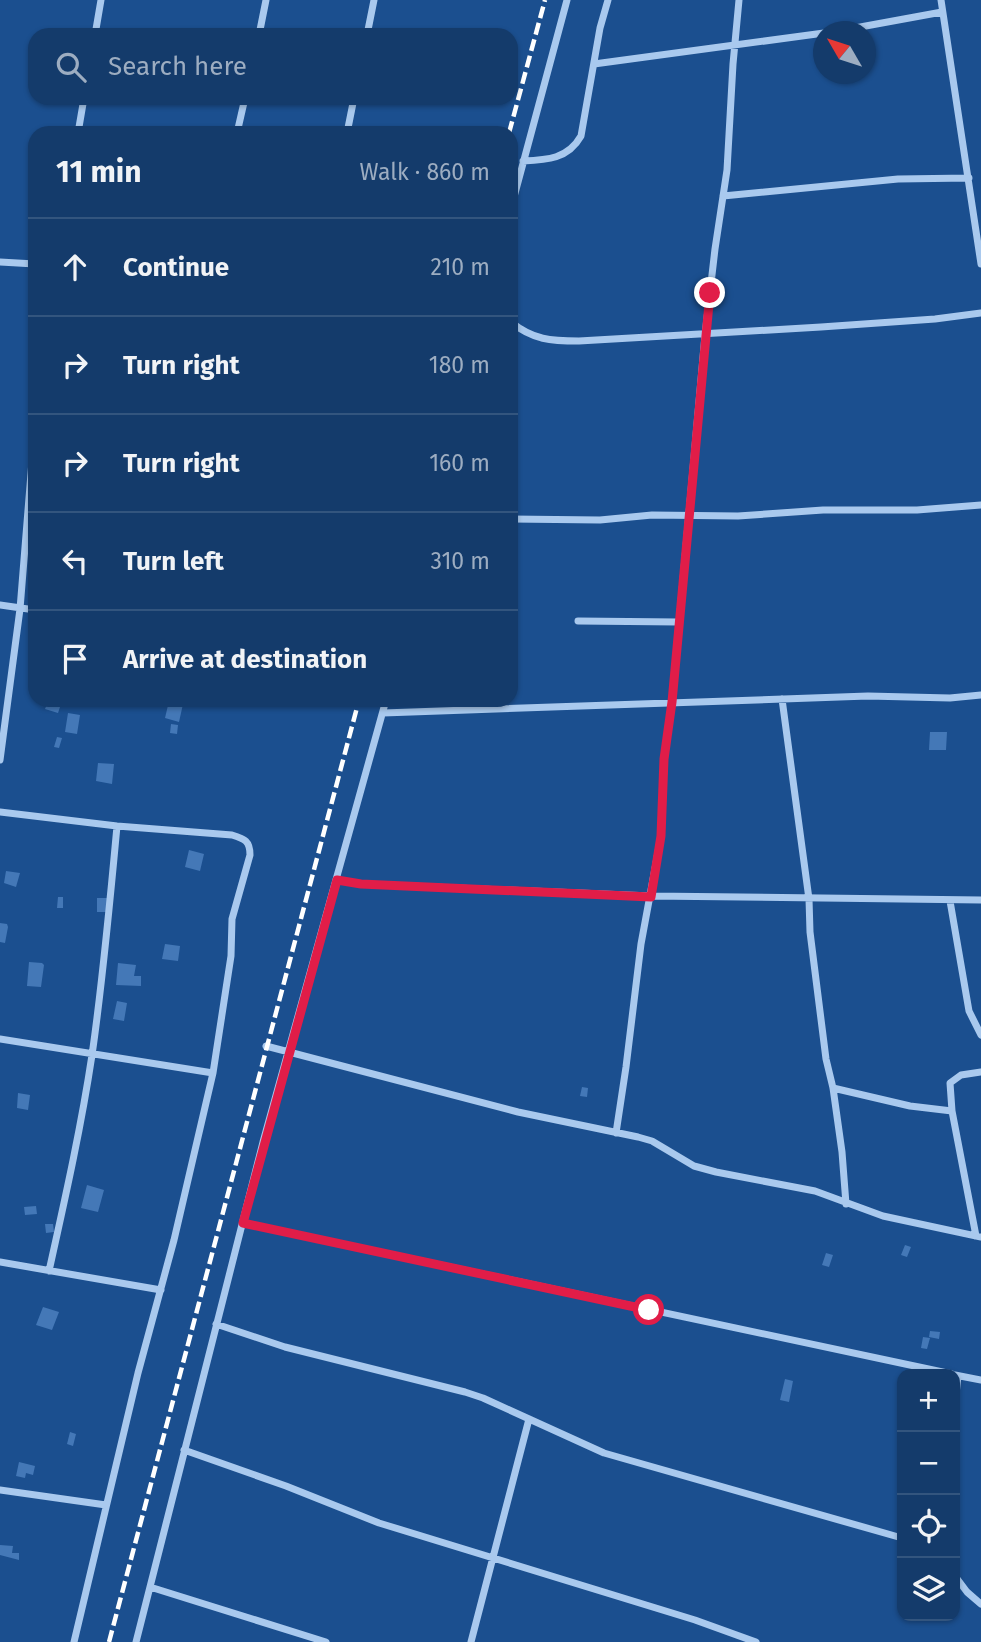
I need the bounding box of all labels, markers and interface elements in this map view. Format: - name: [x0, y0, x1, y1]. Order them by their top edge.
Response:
- north arrow: [813, 21, 876, 84]
- search box: [28, 28, 518, 105]
- icon: search: [52, 48, 90, 86]
- text: Search here: [108, 51, 247, 82]
- text: 11 min: [56, 154, 142, 190]
- text: Walk · 860 m: [360, 158, 490, 186]
- icon: ahead: [56, 248, 94, 286]
- text: Continue: [123, 252, 229, 283]
- text: 210 m: [431, 253, 490, 281]
- route end: [694, 277, 725, 308]
- icon: right: [56, 346, 94, 384]
- text: Turn right: [123, 350, 240, 381]
- text: 180 m: [429, 351, 490, 379]
- icon: right: [56, 444, 94, 482]
- text: Turn right: [123, 448, 240, 479]
- text: 160 m: [429, 449, 490, 477]
- icon: left: [56, 542, 94, 580]
- text: Turn left: [123, 546, 224, 577]
- text: 310 m: [430, 547, 490, 575]
- icon: arrive: [56, 640, 94, 678]
- text: Arrive at destination: [123, 644, 367, 675]
- route start: [633, 1294, 664, 1325]
- map controls: [897, 1369, 960, 1621]
- button: +: [897, 1369, 960, 1432]
- button: −: [897, 1432, 960, 1495]
- button: locate: [897, 1495, 960, 1558]
- button: layers: [897, 1558, 960, 1621]

